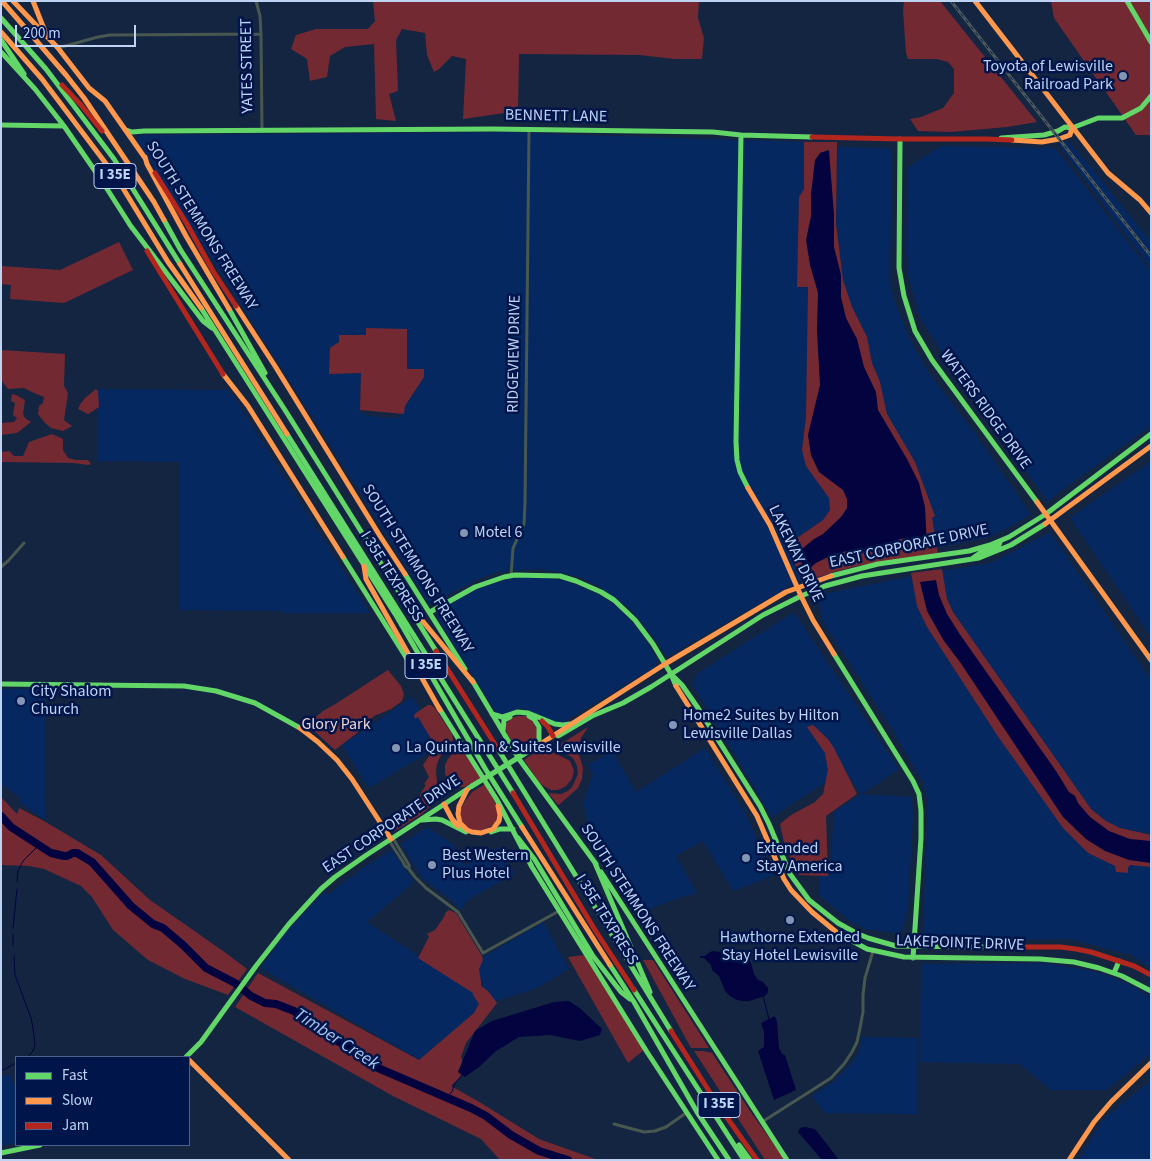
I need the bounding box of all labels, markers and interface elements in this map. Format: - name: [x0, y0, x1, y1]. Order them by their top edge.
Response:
- scale bar: [18, 15, 139, 47]
- street label: YATES STREET: [238, 18, 258, 114]
- text: 200 m: [23, 23, 61, 44]
- place label: Toyota of Lewisville Railroad Park: [983, 57, 1113, 95]
- marker: Toyota of Lewisville Railroad Park: [1117, 70, 1129, 82]
- street label: BENNETT LANE: [505, 107, 607, 127]
- street label: SOUTH STEMMONS FREEWAY: [141, 138, 261, 314]
- road number: I 35E: [94, 164, 136, 188]
- street label: RIDGEVIEW DRIVE: [504, 295, 526, 413]
- street label: WATERS RIDGE DRIVE: [935, 347, 1035, 473]
- street label: SOUTH STEMMONS FREEWAY: [357, 481, 477, 657]
- street label: LAKEWAY DRIVE: [763, 502, 827, 606]
- street label: EAST CORPORATE DRIVE: [828, 521, 990, 573]
- place label: Motel 6: [474, 523, 522, 543]
- marker: Motel 6: [458, 527, 470, 539]
- street label: I 35E TEXPRESS: [355, 528, 427, 626]
- road number: I 35E: [405, 654, 447, 678]
- place label: City Shalom Church: [31, 682, 111, 720]
- marker: City Shalom Church: [15, 695, 27, 707]
- place label: Home2 Suites by Hilton Lewisville Dallas: [683, 706, 839, 744]
- park label: Glory Park: [301, 715, 371, 735]
- marker: Home2 Suites by Hilton Lewisville Dallas: [667, 719, 679, 731]
- place label: La Quinta Inn & Suites Lewisville: [406, 738, 621, 758]
- marker: La Quinta Inn & Suites Lewisville: [390, 742, 402, 754]
- street label: EAST CORPORATE DRIVE: [319, 772, 465, 878]
- street label: SOUTH STEMMONS FREEWAY: [576, 821, 698, 995]
- place label: Extended Stay America: [756, 839, 843, 877]
- place label: Best Western Plus Hotel: [442, 846, 529, 884]
- marker: Extended Stay America: [740, 852, 752, 864]
- marker: Best Western Plus Hotel: [426, 859, 438, 871]
- street label: I 35E TEXPRESS: [570, 871, 642, 969]
- marker: Hawthorne Extended Stay Hotel Lewisville: [784, 914, 796, 926]
- place label: Hawthorne Extended Stay Hotel Lewisville: [720, 928, 860, 966]
- street label: LAKEPOINTE DRIVE: [895, 932, 1025, 956]
- water label: Timber Creek: [289, 1004, 383, 1076]
- legend: [15, 1056, 190, 1146]
- text: Fast: [62, 1065, 88, 1086]
- text: Slow: [62, 1090, 93, 1111]
- road number: I 35E: [698, 1092, 740, 1118]
- text: Jam: [62, 1115, 89, 1136]

